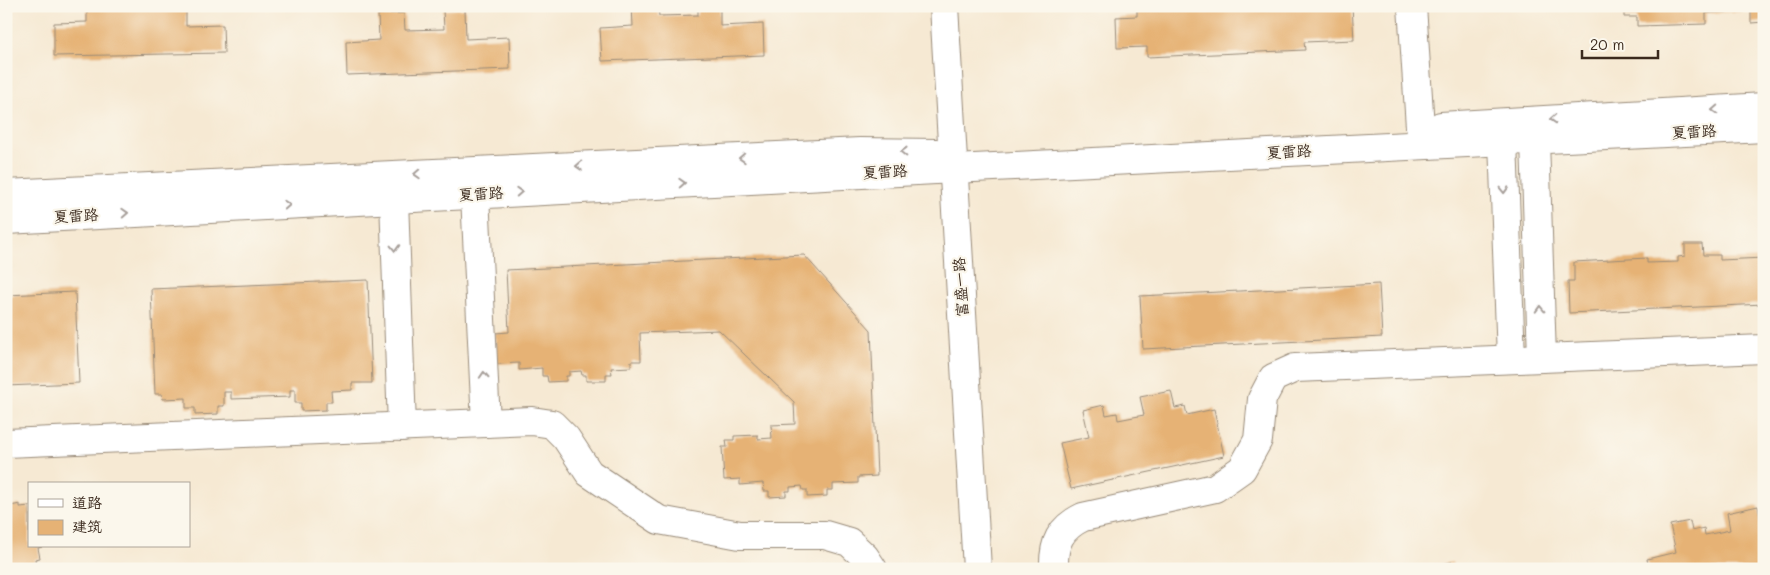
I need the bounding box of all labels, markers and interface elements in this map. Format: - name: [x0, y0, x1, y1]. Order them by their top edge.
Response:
- scale bar: [1582, 28, 1659, 60]
- text: 20 m: [1590, 34, 1624, 54]
- one-way arrow: [1711, 105, 1719, 116]
- one-way arrow: [1549, 114, 1557, 125]
- street label: 夏雷路: [1671, 120, 1717, 142]
- street label: 夏雷路: [1266, 140, 1312, 162]
- one-way arrow: [900, 147, 908, 157]
- one-way arrow: [737, 152, 745, 163]
- one-way arrow: [575, 160, 583, 171]
- street label: 夏雷路: [862, 160, 908, 182]
- one-way arrow: [413, 168, 421, 179]
- one-way arrow: [678, 178, 686, 189]
- street label: 夏雷路: [458, 182, 504, 204]
- one-way arrow: [1499, 186, 1510, 194]
- one-way arrow: [516, 187, 524, 198]
- one-way arrow: [283, 199, 291, 210]
- street label: 夏雷路: [53, 204, 99, 226]
- one-way arrow: [121, 208, 129, 219]
- one-way arrow: [390, 244, 401, 252]
- street label: 富盛一路: [948, 256, 972, 318]
- one-way arrow: [1535, 305, 1546, 313]
- one-way arrow: [479, 370, 489, 378]
- legend: [28, 482, 190, 548]
- text: 道路: [72, 492, 102, 512]
- text: 建筑: [72, 516, 102, 536]

